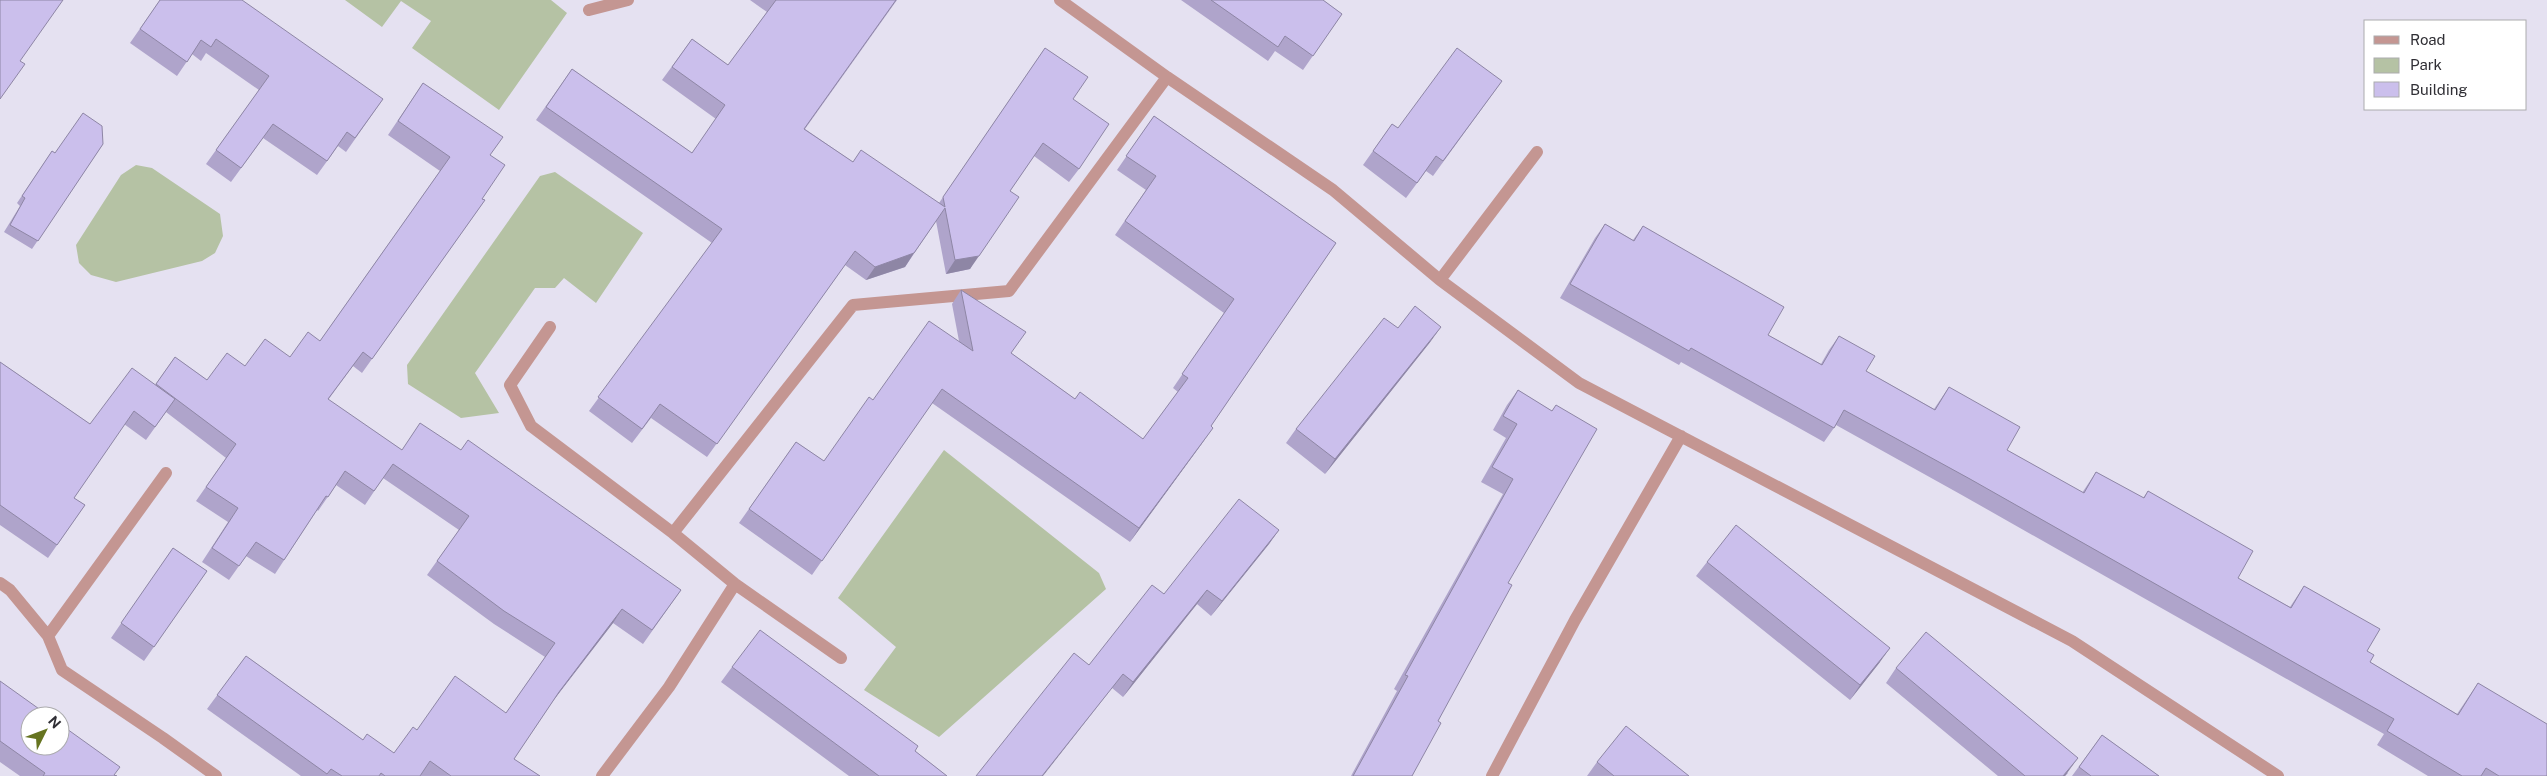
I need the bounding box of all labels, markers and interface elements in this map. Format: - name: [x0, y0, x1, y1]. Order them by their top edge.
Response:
- legend: [2364, 20, 2527, 110]
- text: Road: [2410, 31, 2446, 48]
- text: Park: [2410, 56, 2442, 73]
- text: Building: [2410, 81, 2468, 98]
- north arrow: [20, 706, 70, 756]
- text: N: [45, 713, 64, 732]

